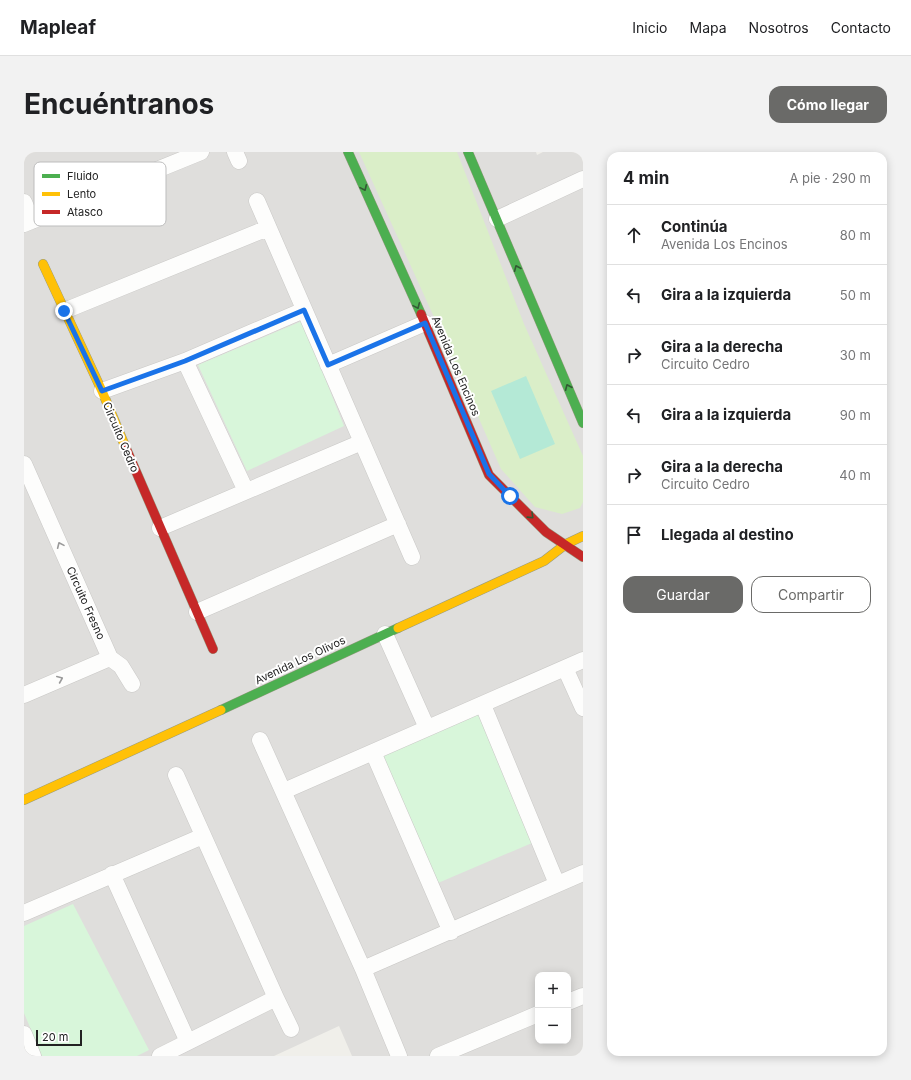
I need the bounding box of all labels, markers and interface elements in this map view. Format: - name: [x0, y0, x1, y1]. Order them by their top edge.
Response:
- text: Mapleaf: [20, 16, 96, 39]
- text: Inicio: [632, 19, 668, 36]
- text: Mapa: [690, 19, 727, 36]
- text: Nosotros: [749, 19, 809, 36]
- text: Contacto: [831, 19, 891, 36]
- button: Cómo llegar: [769, 86, 887, 123]
- text: Encuéntranos: [24, 87, 214, 121]
- legend: [34, 162, 166, 226]
- text: 4 min: [623, 168, 669, 188]
- text: Fluido: [67, 169, 99, 183]
- text: A pie · 290 m: [789, 170, 871, 186]
- one-way arrow: [359, 183, 367, 191]
- text: Lento: [67, 187, 97, 201]
- text: Atasco: [67, 205, 103, 219]
- text: Continúa: [661, 217, 728, 236]
- icon: ahead: [623, 224, 645, 246]
- text: 80 m: [840, 227, 871, 243]
- text: Avenida Los Encinos: [661, 236, 788, 252]
- one-way arrow: [514, 264, 522, 271]
- icon: left: [623, 284, 645, 306]
- text: Gira a la izquierda: [661, 285, 791, 304]
- text: 50 m: [840, 287, 871, 303]
- route end: [55, 302, 73, 320]
- one-way arrow: [413, 302, 421, 309]
- street label: Avenida Los Encinos: [429, 314, 483, 418]
- text: Gira a la derecha: [661, 337, 783, 356]
- icon: right: [623, 344, 645, 366]
- text: 30 m: [840, 347, 871, 363]
- text: Circuito Cedro: [661, 356, 750, 372]
- one-way arrow: [565, 384, 573, 392]
- street label: Circuito Cedro: [100, 400, 142, 475]
- icon: left: [623, 404, 645, 426]
- text: Gira a la izquierda: [661, 405, 791, 424]
- text: 90 m: [840, 407, 871, 423]
- text: Gira a la derecha: [661, 457, 783, 476]
- icon: right: [623, 464, 645, 486]
- text: 40 m: [839, 467, 871, 483]
- text: Circuito Cedro: [661, 476, 750, 492]
- route start: [501, 487, 519, 505]
- one-way arrow: [526, 511, 534, 519]
- icon: arrive: [623, 524, 645, 546]
- text: Llegada al destino: [661, 525, 794, 544]
- one-way arrow: [57, 542, 65, 550]
- street label: Circuito Fresno: [64, 564, 109, 642]
- button: Guardar: [623, 576, 743, 613]
- button: Compartir: [751, 576, 871, 613]
- street label: Avenida Los Olivos: [253, 633, 348, 687]
- one-way arrow: [55, 676, 63, 684]
- map controls: [535, 972, 571, 1044]
- button: +: [535, 972, 571, 1008]
- button: −: [535, 1008, 571, 1044]
- scale bar: [36, 1028, 82, 1047]
- text: 20 m: [42, 1030, 68, 1044]

